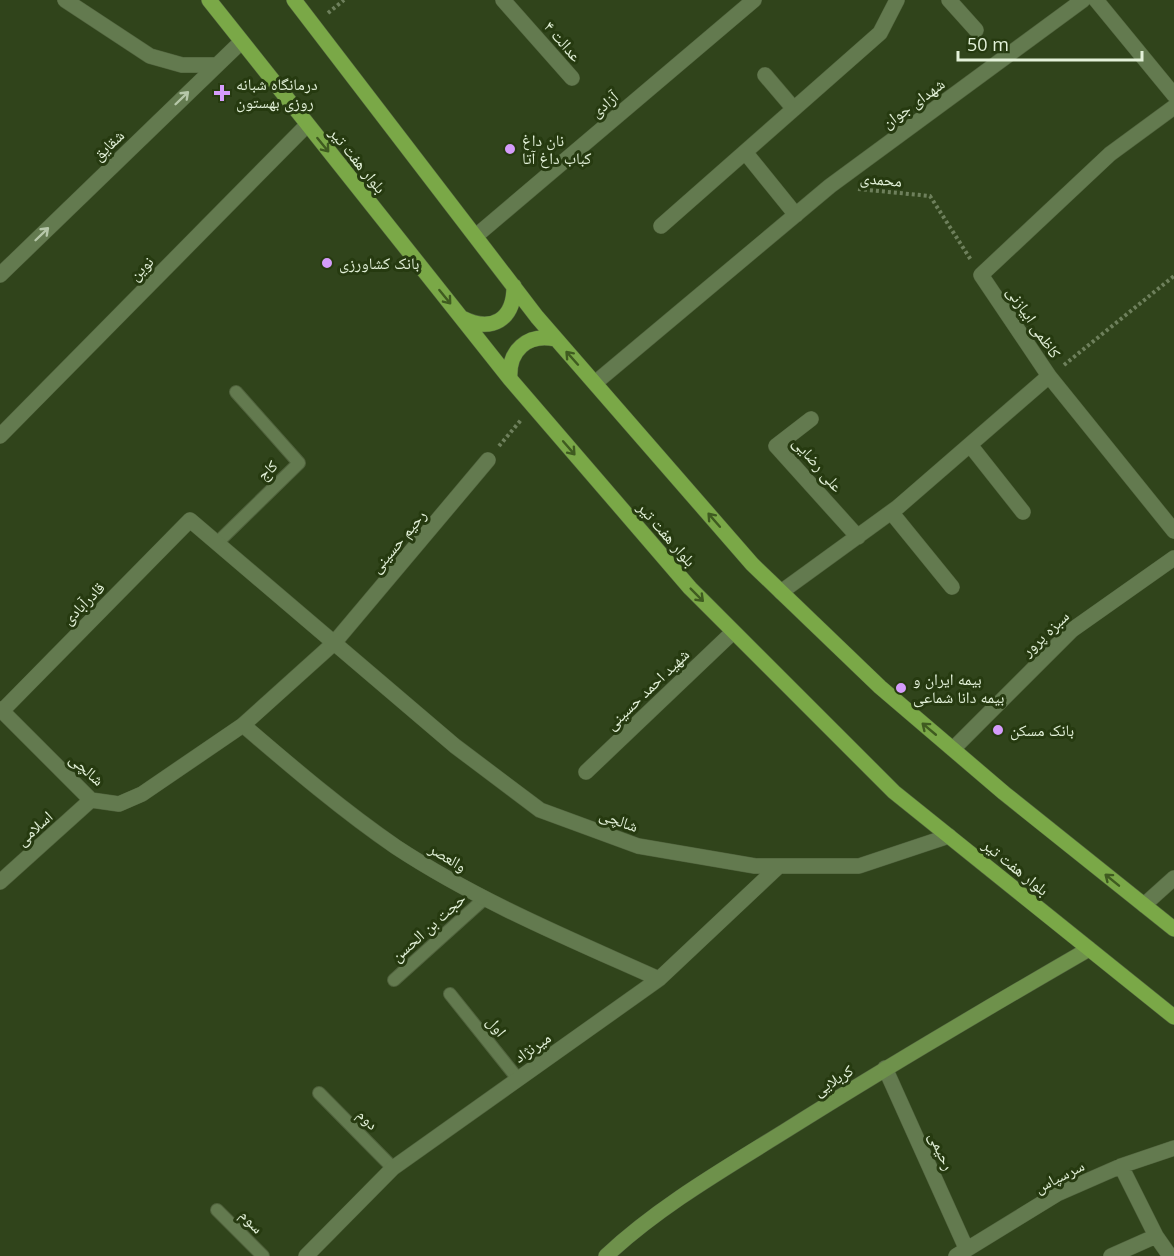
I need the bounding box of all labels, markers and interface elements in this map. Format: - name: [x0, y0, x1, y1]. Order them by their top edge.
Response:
- street label: عدالت ۴: [539, 16, 587, 66]
- scale bar: [958, 24, 1142, 62]
- text: 50 m: [967, 32, 1009, 56]
- place label: درمانگاه شبانه روزی بهستون: [236, 73, 318, 113]
- street label: شهدای جوان: [877, 73, 949, 133]
- marker: درمانگاه شبانه روزی بهستون: [213, 84, 231, 102]
- street label: آزادی: [585, 85, 623, 122]
- one-way arrow: [175, 91, 190, 106]
- street label: بلوار هفت تیر: [324, 122, 391, 198]
- street label: شقایق: [87, 124, 129, 166]
- place label: نان داغ کباب داغ آتا: [522, 129, 592, 169]
- one-way arrow: [317, 137, 330, 153]
- marker: نان داغ کباب داغ آتا: [503, 142, 517, 156]
- street label: محمدی: [859, 166, 903, 192]
- one-way arrow: [35, 227, 50, 241]
- street label: نوین: [124, 251, 158, 285]
- place label: بانک کشاورزی: [339, 252, 419, 274]
- marker: بانک کشاورزی: [320, 256, 334, 270]
- street label: کاظمی ابیازنی: [1002, 282, 1066, 363]
- one-way arrow: [439, 289, 452, 305]
- one-way arrow: [565, 350, 579, 365]
- street label: علی رضایی: [788, 432, 848, 496]
- one-way arrow: [562, 440, 576, 455]
- street label: کاج: [252, 455, 282, 485]
- street label: بلوار هفت تیر: [632, 496, 701, 571]
- street label: رحیم حسینی: [365, 504, 431, 578]
- one-way arrow: [707, 513, 721, 528]
- street label: قادرآبادی: [57, 577, 109, 629]
- one-way arrow: [689, 588, 704, 603]
- street label: سبزه پرور: [1016, 605, 1074, 661]
- street label: شهید احمد حسینی: [600, 643, 694, 735]
- place label: بیمه ایران و بیمه دانا شماعی: [913, 668, 1004, 708]
- marker: بیمه ایران و بیمه دانا شماعی: [894, 681, 908, 695]
- place label: بانک مسکن: [1010, 719, 1074, 741]
- one-way arrow: [922, 722, 937, 736]
- marker: بانک مسکن: [991, 723, 1005, 737]
- street label: شالچی: [65, 748, 109, 790]
- street label: شالچی: [597, 803, 641, 837]
- street label: اسلامی: [11, 806, 57, 850]
- street label: بلوار هفت تیر: [978, 833, 1054, 900]
- street label: والعصر: [424, 837, 471, 877]
- one-way arrow: [1104, 873, 1120, 886]
- street label: حجت بن الحسن: [386, 887, 470, 967]
- street label: اول: [482, 1011, 512, 1041]
- street label: میرنژاد: [509, 1026, 555, 1068]
- street label: کربلایی: [809, 1059, 858, 1101]
- street label: دوم: [352, 1103, 384, 1135]
- street label: رحیمی: [924, 1128, 960, 1174]
- street label: سرسپاس: [1030, 1154, 1088, 1198]
- street label: سوم: [235, 1204, 269, 1238]

